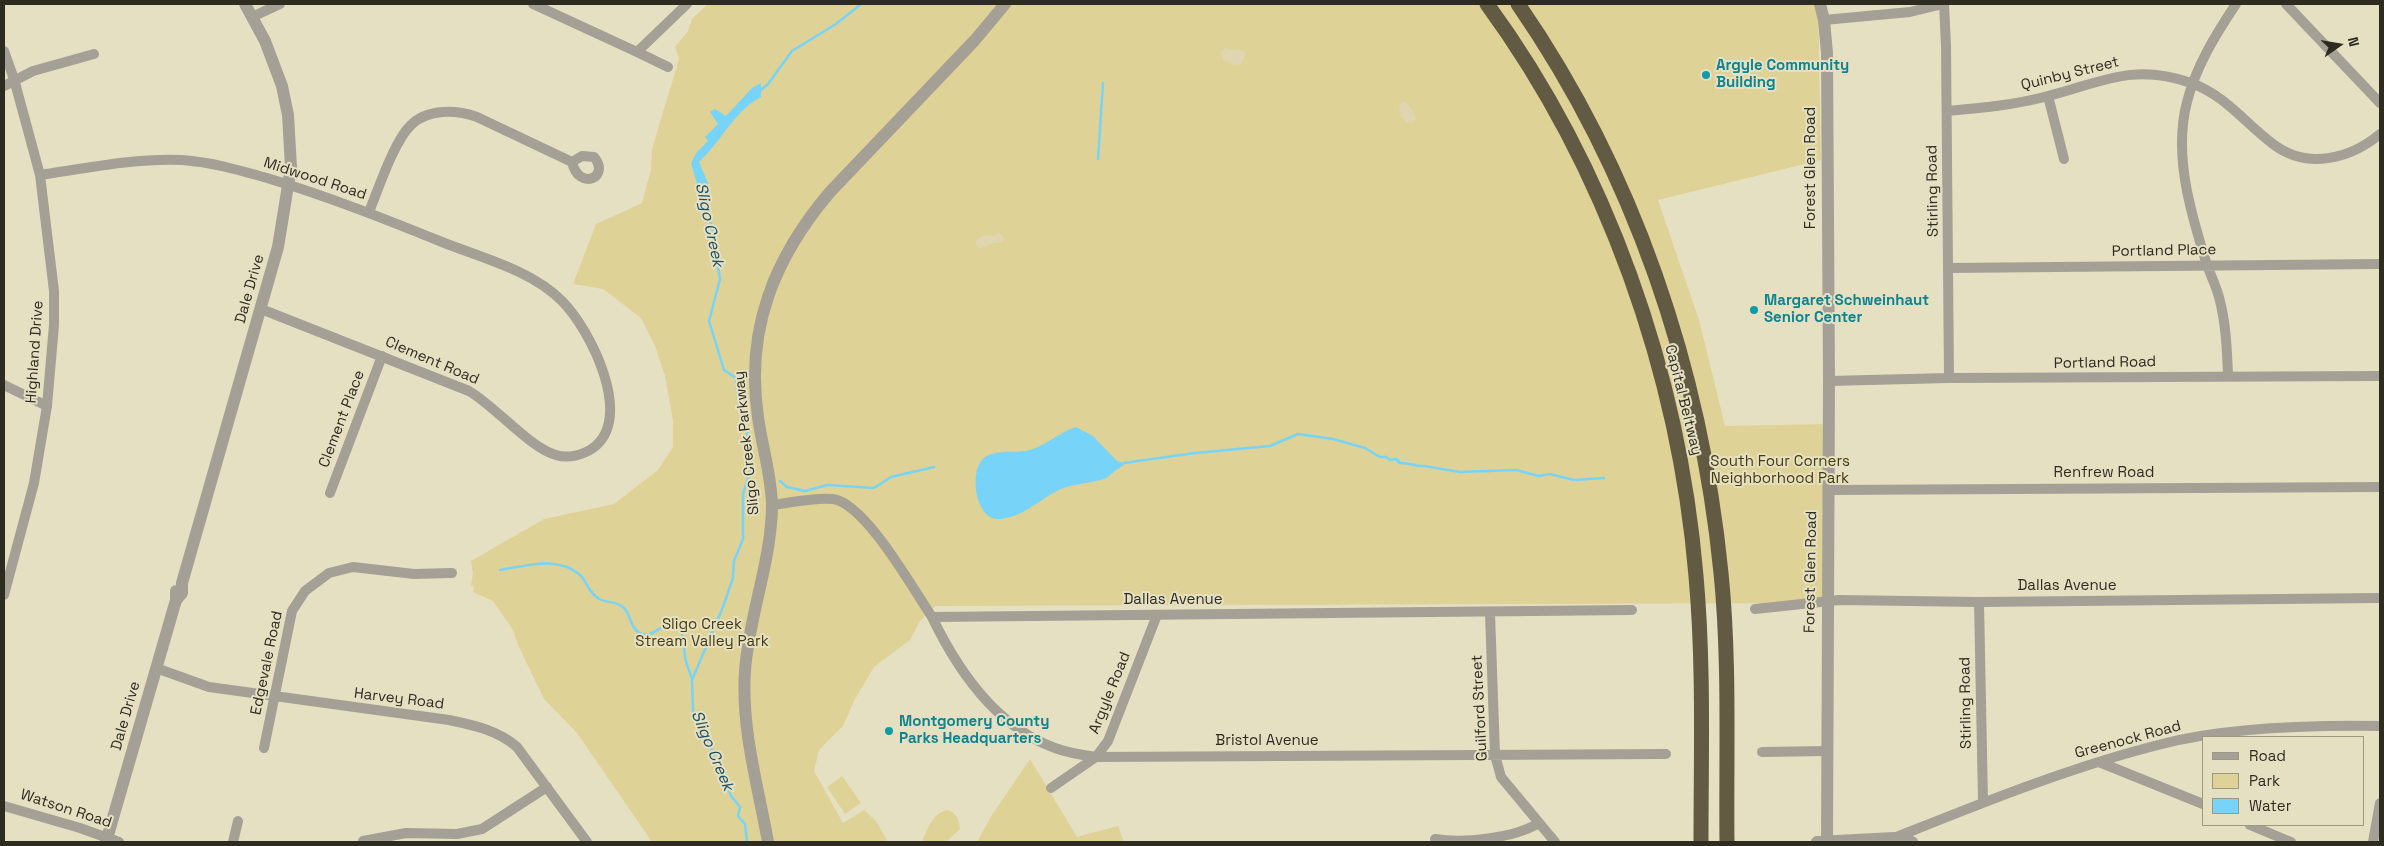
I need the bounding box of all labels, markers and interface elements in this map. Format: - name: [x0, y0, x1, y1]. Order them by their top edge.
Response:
- north arrow: [2314, 20, 2364, 70]
- text: N: [2344, 35, 2363, 48]
- street label: Quinby Street: [2019, 53, 2121, 95]
- place label: Argyle Community Building: [1716, 57, 1849, 92]
- marker: Argyle Community Building: [1700, 69, 1712, 81]
- street label: Forest Glen Road: [1802, 107, 1820, 229]
- street label: Stirling Road: [1923, 145, 1943, 237]
- street label: Midwood Road: [261, 154, 369, 204]
- water label: Sligo Creek: [691, 181, 727, 269]
- street label: Portland Place: [2112, 241, 2216, 261]
- street label: Dale Drive: [232, 252, 268, 326]
- place label: Margaret Schweinhaut Senior Center: [1764, 292, 1929, 327]
- street label: Highland Drive: [22, 300, 48, 404]
- marker: Margaret Schweinhaut Senior Center: [1748, 304, 1760, 316]
- street label: Clement Road: [382, 333, 482, 389]
- street label: Capital Beltway: [1661, 343, 1705, 457]
- street label: Portland Road: [2054, 353, 2156, 373]
- street label: Clement Place: [315, 368, 369, 470]
- street label: Sligo Creek Parkway: [730, 370, 764, 516]
- park label: South Four Corners Neighborhood Park: [1710, 453, 1850, 488]
- street label: Renfrew Road: [2054, 464, 2154, 482]
- street label: Forest Glen Road: [1801, 511, 1821, 633]
- street label: Dallas Avenue: [2017, 577, 2117, 595]
- street label: Dallas Avenue: [1123, 591, 1223, 609]
- street label: Edgevale Road: [247, 609, 287, 717]
- park label: Sligo Creek Stream Valley Park: [635, 616, 769, 651]
- street label: Argyle Road: [1085, 649, 1135, 737]
- street label: Guilford Street: [1468, 654, 1492, 762]
- street label: Stirling Road: [1956, 657, 1976, 749]
- street label: Dale Drive: [108, 679, 144, 753]
- street label: Harvey Road: [353, 685, 445, 713]
- water label: Sligo Creek: [686, 708, 738, 794]
- place label: Montgomery County Parks Headquarters: [899, 713, 1049, 748]
- street label: Greenock Road: [2073, 717, 2183, 763]
- marker: Montgomery County Parks Headquarters: [883, 725, 895, 737]
- street label: Bristol Avenue: [1215, 732, 1319, 750]
- legend: [2202, 736, 2364, 826]
- text: Road: [2249, 746, 2286, 765]
- text: Park: [2249, 771, 2280, 790]
- street label: Watson Road: [18, 786, 114, 832]
- text: Water: [2249, 796, 2291, 815]

